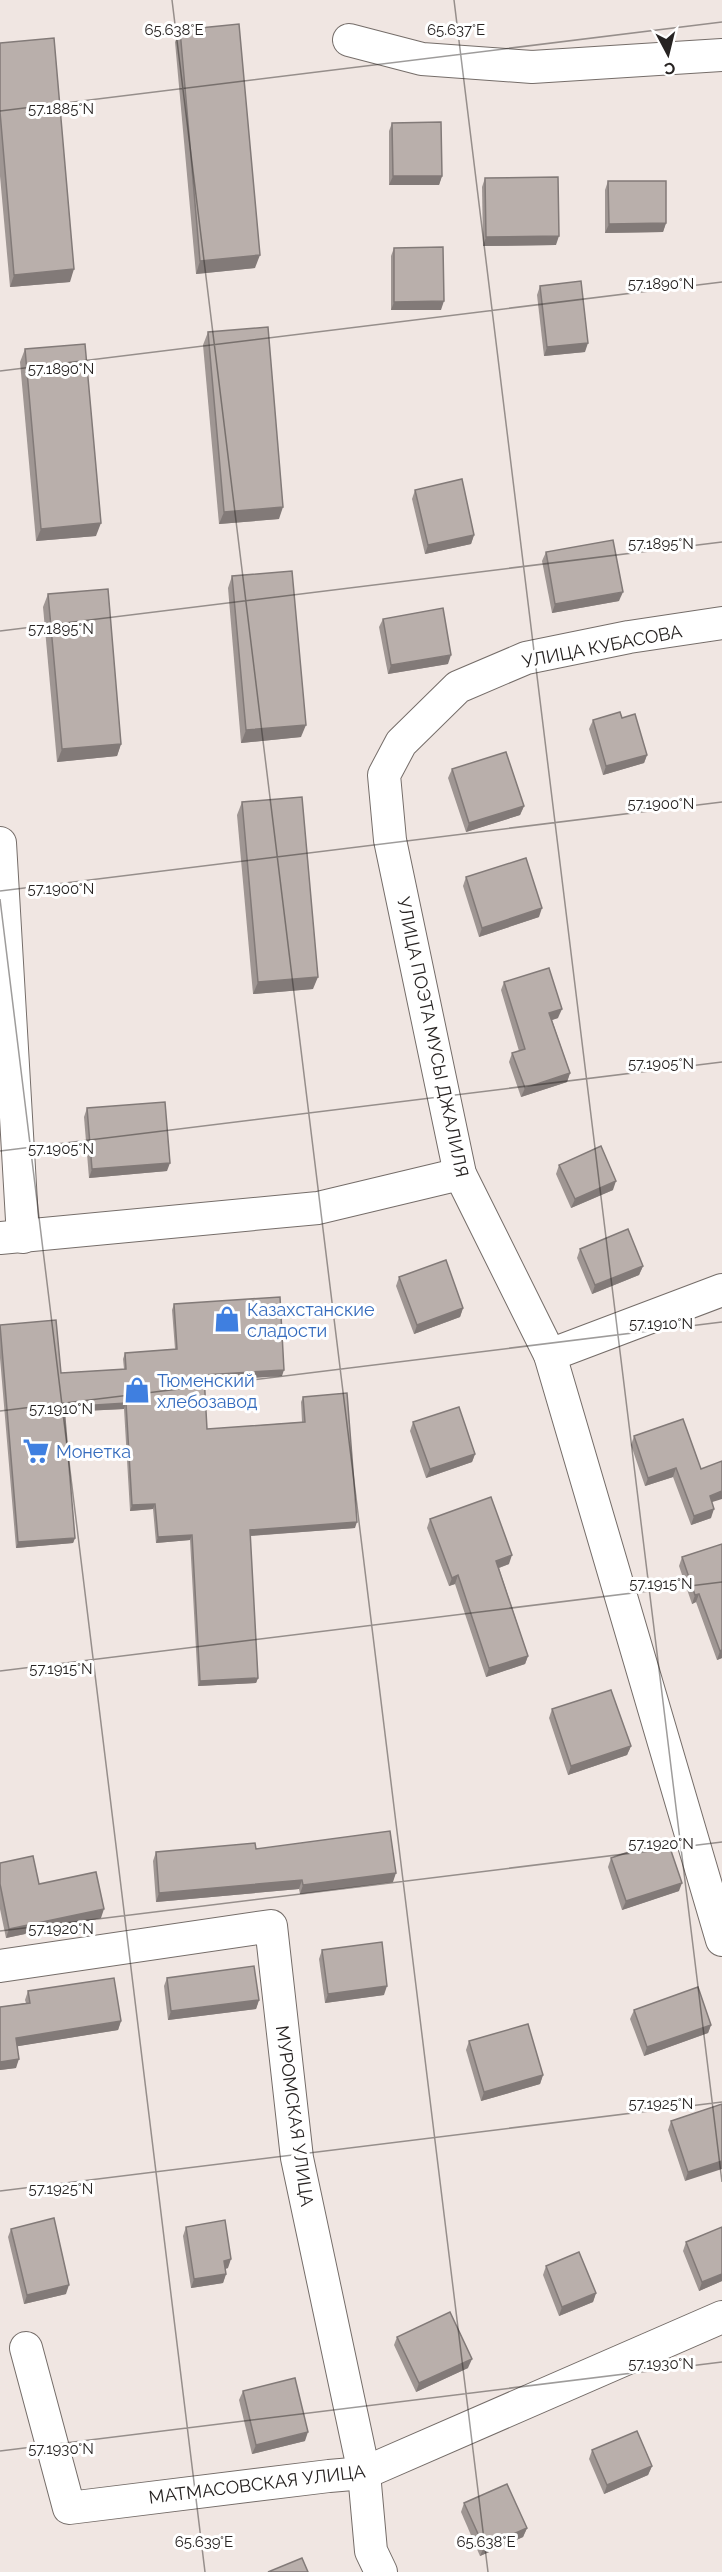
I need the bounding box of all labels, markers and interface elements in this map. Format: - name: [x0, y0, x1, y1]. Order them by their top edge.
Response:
- text: 65.638°E: [144, 21, 204, 39]
- text: 65.637°E: [427, 21, 485, 39]
- north arrow: [638, 24, 698, 84]
- text: С: [663, 58, 676, 78]
- text: 57.1885°N: [28, 100, 94, 118]
- text: 57.1890°N: [628, 275, 694, 293]
- text: 57.1890°N: [28, 360, 94, 378]
- text: 57.1895°N: [628, 535, 694, 553]
- text: 57.1895°N: [28, 620, 94, 638]
- street label: УЛИЦА КУБАСОВА: [520, 620, 684, 672]
- text: 57.1900°N: [628, 795, 694, 813]
- text: 57.1900°N: [28, 880, 94, 898]
- street label: УЛИЦА ПОЭТА МУСЫ ДЖАЛИЛЯ: [393, 895, 473, 1179]
- text: 57.1905°N: [628, 1055, 694, 1073]
- text: 57.1905°N: [28, 1140, 94, 1158]
- place label: Казахстанские сладости: [247, 1299, 375, 1341]
- shop icon: Казахстанские сладости: [212, 1304, 242, 1334]
- text: 57.1910°N: [629, 1315, 693, 1333]
- place label: Тюменский хлебозавод: [157, 1370, 257, 1412]
- shop icon: Тюменский хлебозавод: [122, 1375, 152, 1405]
- text: 57.1910°N: [29, 1400, 93, 1418]
- supermarket icon: Монетка: [21, 1436, 51, 1466]
- place label: Монетка: [56, 1441, 131, 1462]
- text: 57.1915°N: [629, 1575, 693, 1593]
- text: 57.1915°N: [29, 1660, 93, 1678]
- text: 57.1920°N: [628, 1835, 694, 1853]
- text: 57.1920°N: [28, 1920, 94, 1938]
- street label: МУРОМСКАЯ УЛИЦА: [272, 2024, 318, 2208]
- text: 57.1925°N: [629, 2095, 693, 2113]
- text: 57.1925°N: [29, 2180, 93, 2198]
- text: 57.1930°N: [628, 2355, 694, 2373]
- text: 57.1930°N: [28, 2440, 94, 2458]
- street label: МАТМАСОВСКАЯ УЛИЦА: [147, 2460, 367, 2508]
- text: 65.639°E: [175, 2533, 233, 2551]
- text: 65.638°E: [456, 2533, 516, 2551]

